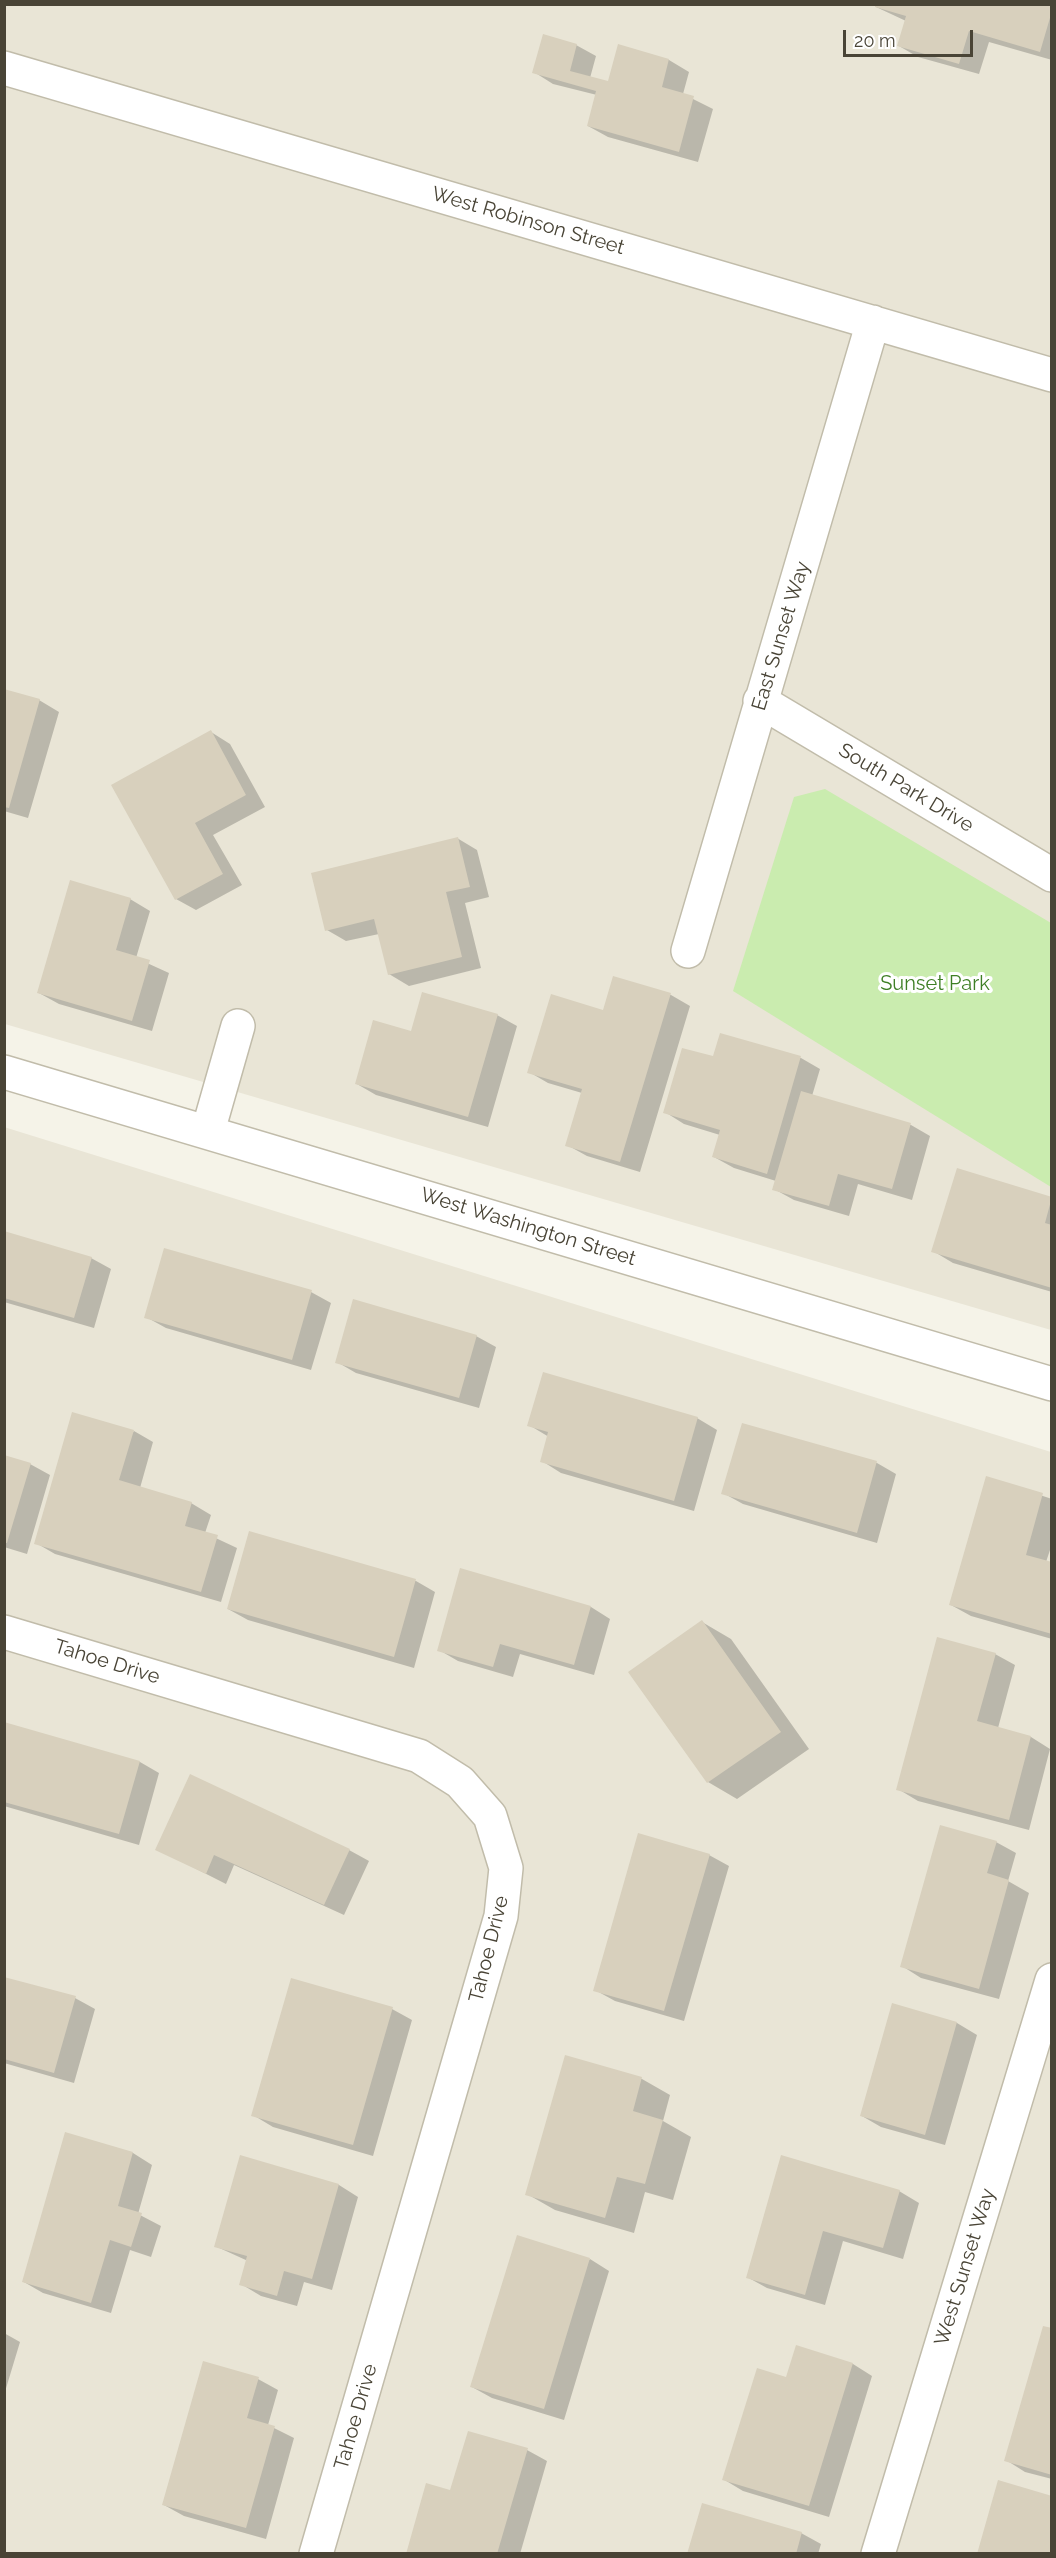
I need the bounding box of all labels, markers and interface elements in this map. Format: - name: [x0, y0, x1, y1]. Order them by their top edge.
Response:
- scale bar: [846, 18, 976, 56]
- text: 20 m: [854, 30, 896, 51]
- street label: West Robinson Street: [429, 182, 627, 260]
- street label: East Sunset Way: [747, 559, 815, 713]
- street label: South Park Drive: [834, 738, 978, 838]
- park label: Sunset Park: [880, 972, 990, 996]
- street label: West Washington Street: [417, 1183, 639, 1271]
- street label: Tahoe Drive: [51, 1635, 163, 1689]
- street label: Tahoe Drive: [464, 1893, 514, 2005]
- street label: West Sunset Way: [930, 2186, 1000, 2348]
- street label: Tahoe Drive: [329, 2361, 383, 2473]

